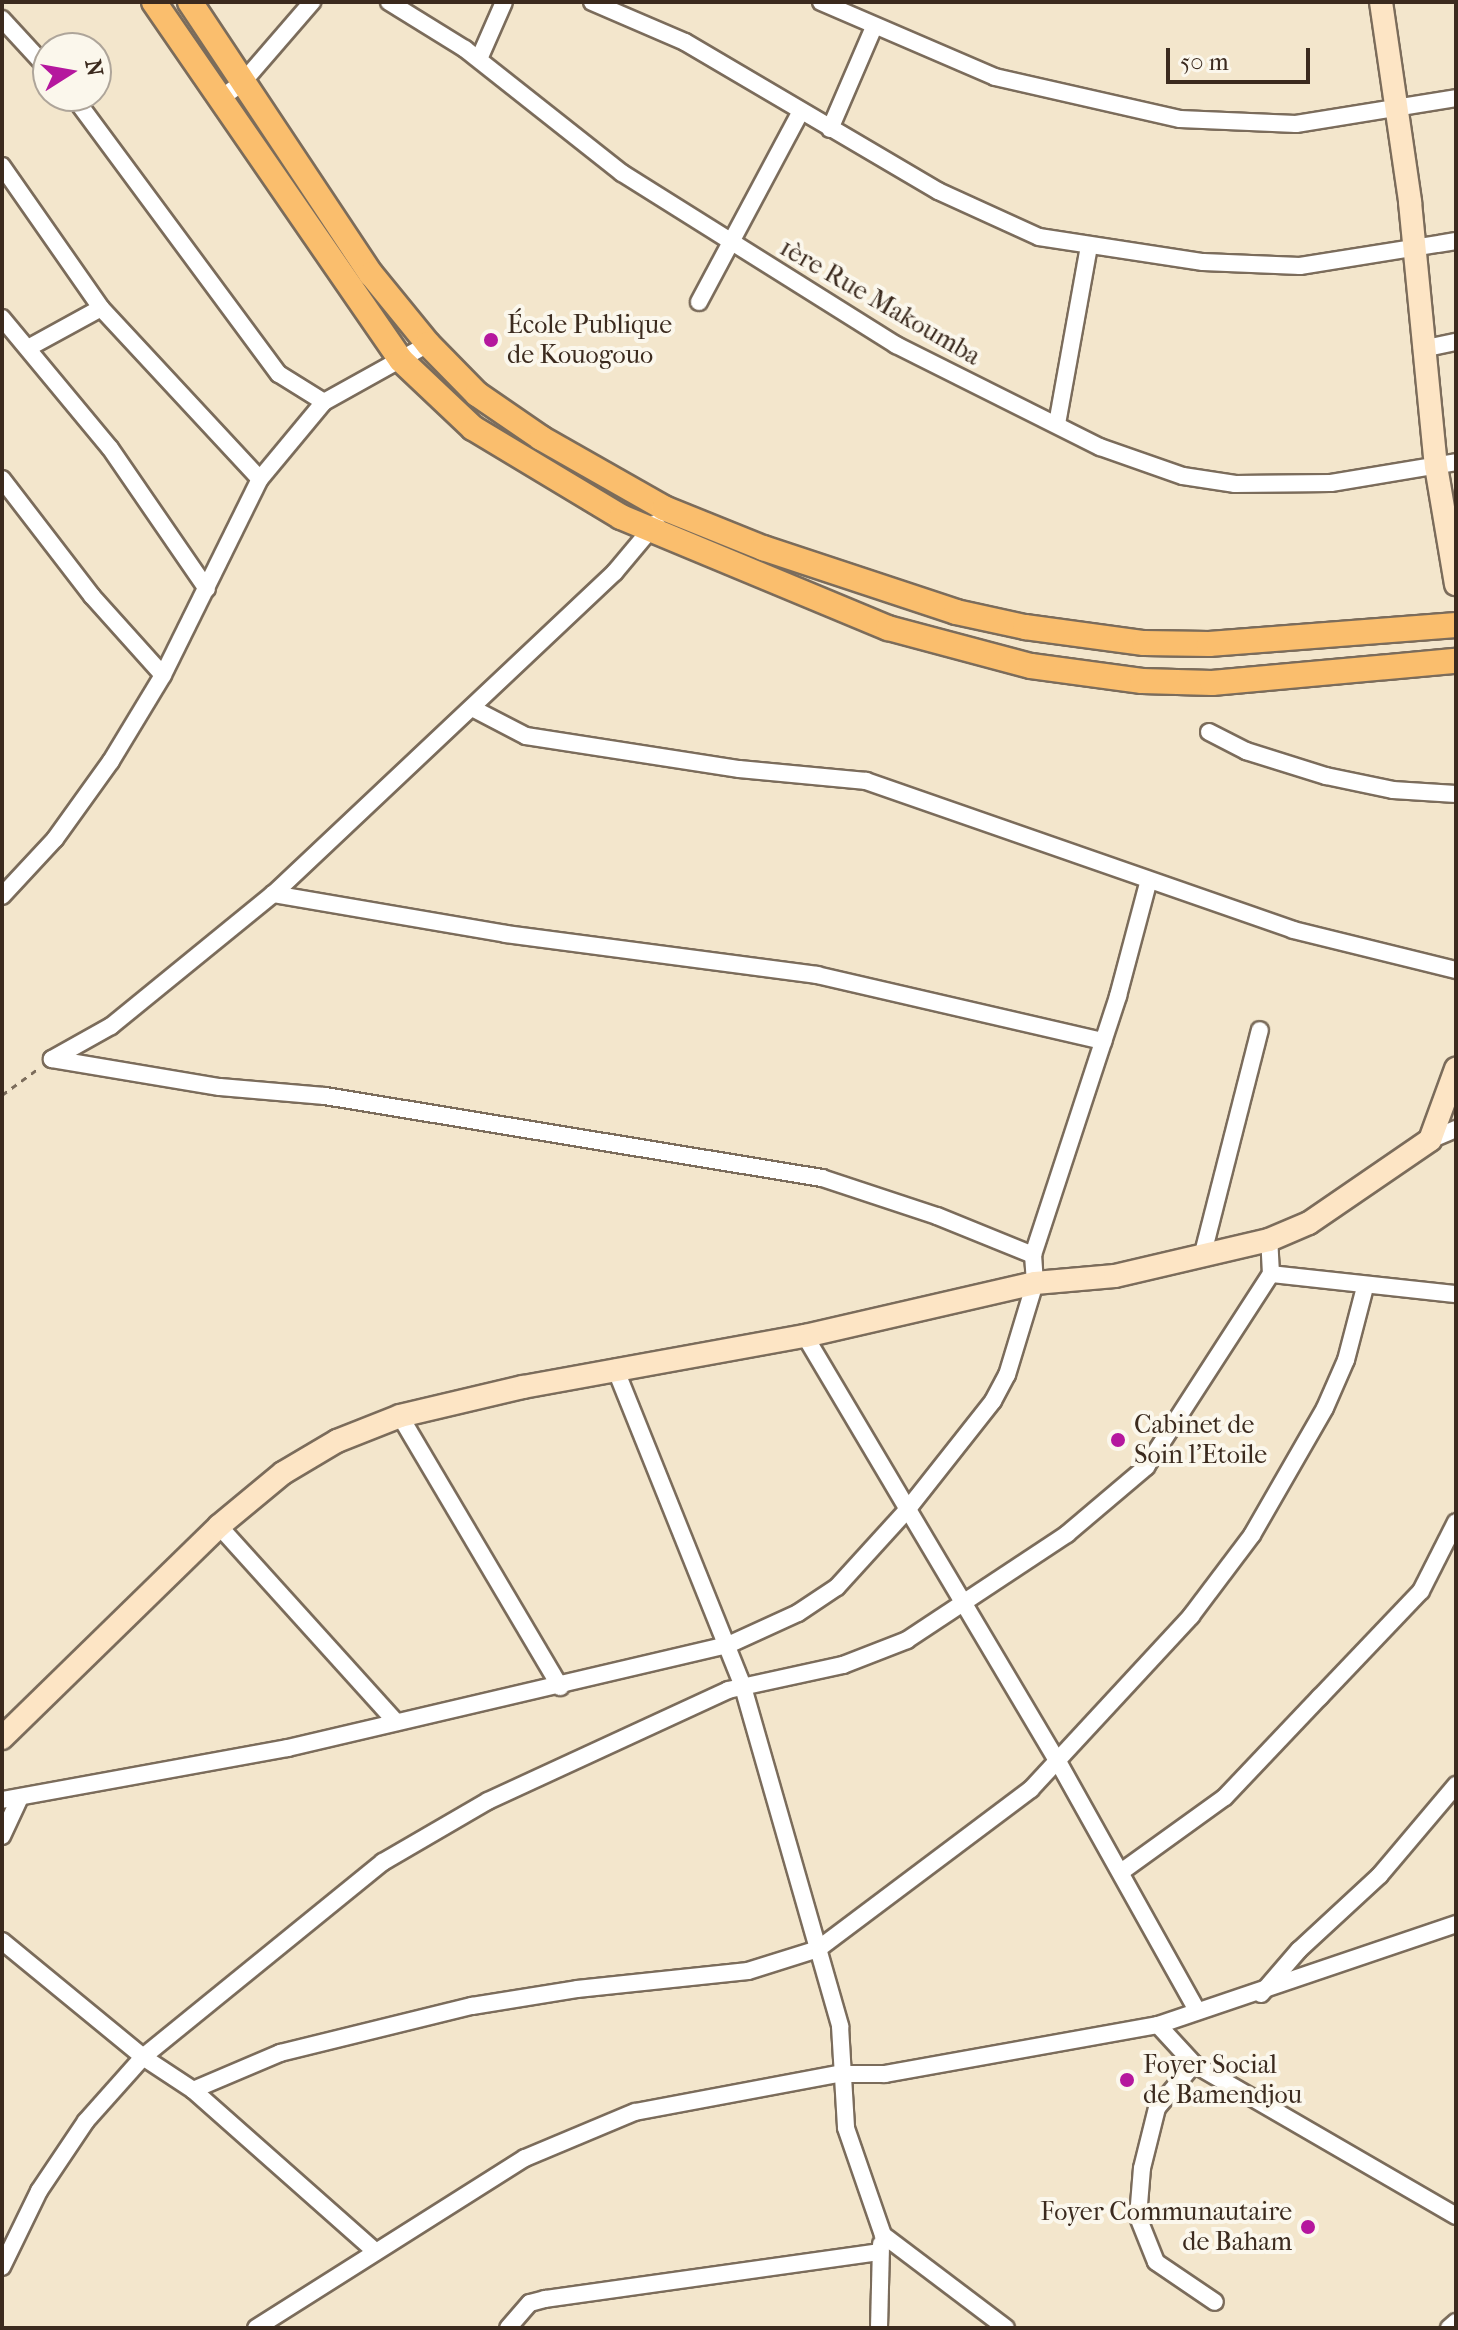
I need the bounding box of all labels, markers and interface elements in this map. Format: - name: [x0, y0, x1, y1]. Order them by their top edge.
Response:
- north arrow: [32, 32, 112, 112]
- scale bar: [1170, 32, 1314, 82]
- text: 50 m: [1180, 48, 1229, 76]
- text: N: [79, 57, 108, 78]
- street label: 1ère Rue Makoumba: [774, 232, 986, 372]
- place label: École Publique de Kouogouo: [507, 309, 672, 370]
- marker: École Publique de Kouogouo: [482, 331, 500, 349]
- place label: Cabinet de Soin l'Etoile: [1134, 1409, 1267, 1470]
- marker: Cabinet de Soin l'Etoile: [1109, 1431, 1127, 1449]
- place label: Foyer Social de Bamendjou: [1143, 2049, 1302, 2110]
- marker: Foyer Social de Bamendjou: [1118, 2071, 1136, 2089]
- place label: Foyer Communautaire de Baham: [1040, 2196, 1292, 2258]
- marker: Foyer Communautaire de Baham: [1299, 2218, 1317, 2236]

